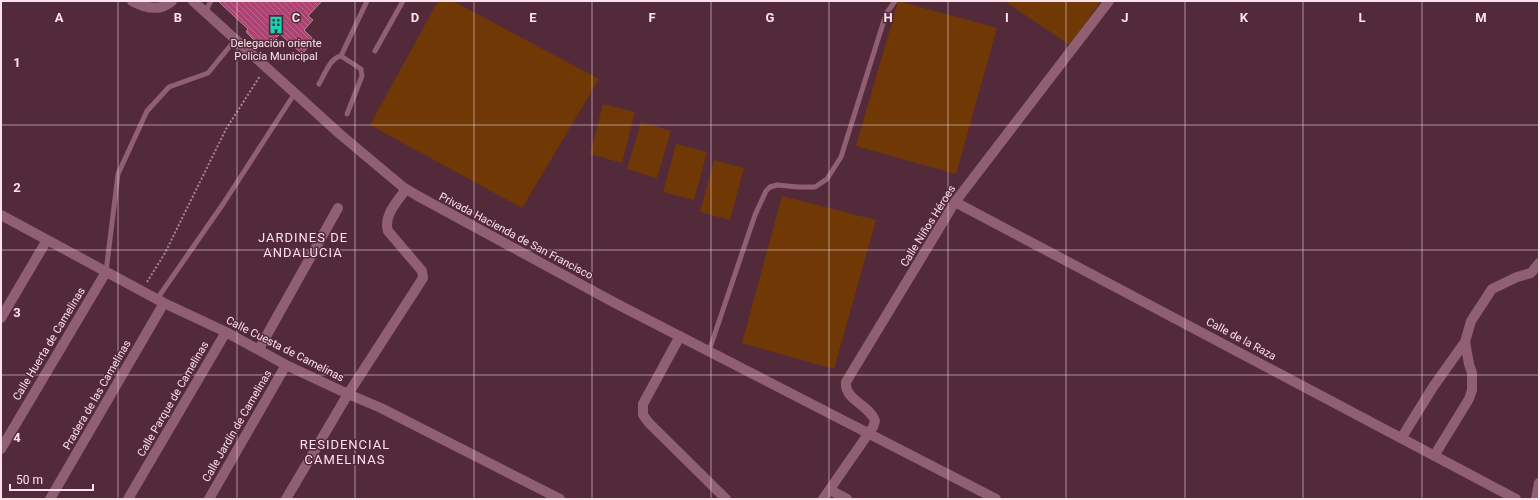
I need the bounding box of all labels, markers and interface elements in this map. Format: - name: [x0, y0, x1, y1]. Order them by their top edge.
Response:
- text: A: [55, 10, 64, 25]
- text: B: [174, 10, 182, 25]
- text: C: [292, 10, 301, 25]
- text: D: [411, 10, 419, 25]
- text: E: [529, 10, 537, 25]
- text: F: [648, 10, 656, 25]
- text: G: [766, 10, 775, 25]
- text: H: [883, 10, 893, 25]
- text: I: [1005, 10, 1009, 25]
- text: J: [1121, 10, 1129, 25]
- text: K: [1240, 10, 1249, 25]
- text: L: [1358, 10, 1366, 25]
- text: M: [1475, 10, 1487, 25]
- building icon: Delegación oriente Policía Municipal: [266, 15, 286, 35]
- place label: Delegación oriente Policía Municipal: [230, 37, 322, 63]
- text: 1: [13, 55, 21, 70]
- text: 2: [13, 180, 21, 195]
- street label: Calle Niños Héroes: [898, 183, 958, 269]
- street label: Privada Hacienda de San Francisco: [437, 190, 595, 282]
- district label: JARDINES DE ANDALUCIA: [258, 230, 348, 260]
- street label: Calle Huerta de Camelinas: [10, 285, 88, 403]
- text: 3: [13, 305, 21, 320]
- street label: Calle Cuesta de Camelinas: [224, 314, 346, 385]
- street label: Calle de la Raza: [1204, 315, 1278, 363]
- street label: Pradera de las Camelinas: [60, 338, 134, 452]
- street label: Calle Parque de Camelinas: [135, 339, 212, 459]
- street label: Calle Jardín de Camelinas: [200, 368, 275, 484]
- text: 4: [13, 430, 21, 445]
- district label: RESIDENCIAL CAMELINAS: [300, 437, 390, 467]
- scale bar: [10, 466, 93, 492]
- text: 50 m: [16, 473, 43, 487]

